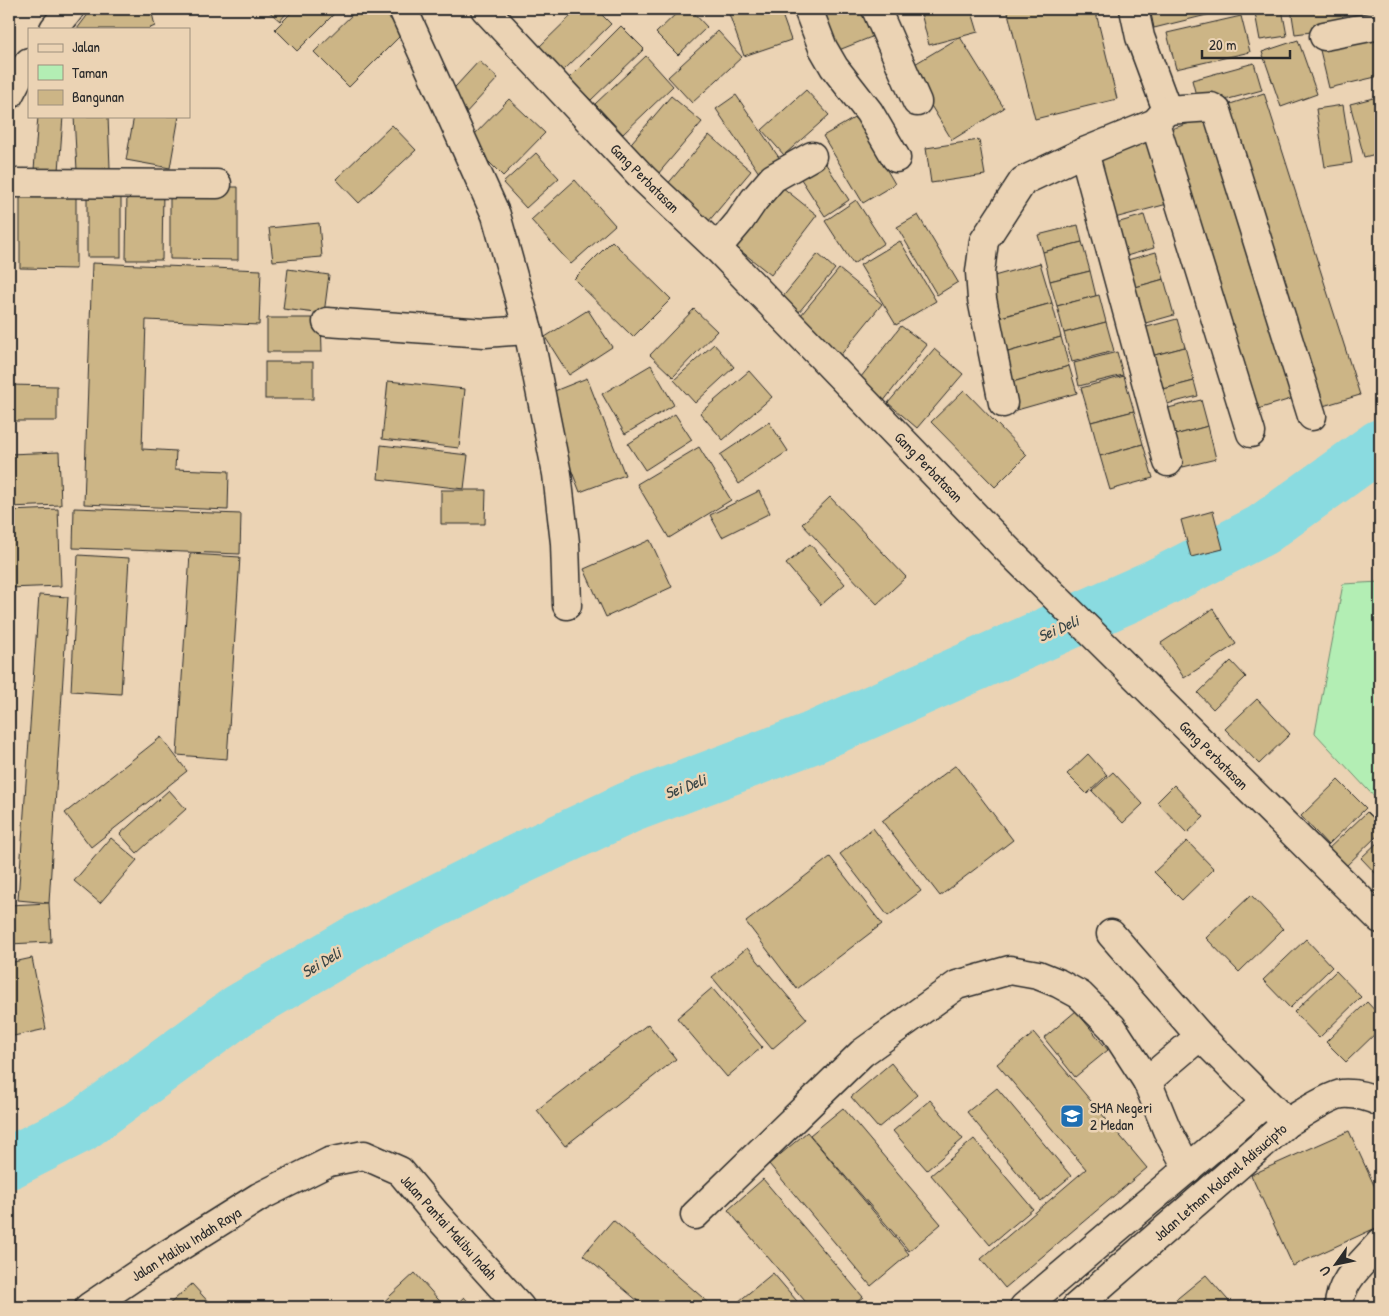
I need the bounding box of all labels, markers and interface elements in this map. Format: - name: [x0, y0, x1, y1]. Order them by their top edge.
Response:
- legend: [28, 28, 190, 118]
- scale bar: [1202, 28, 1289, 60]
- text: 20 m: [1209, 34, 1236, 55]
- text: Jalan: [72, 36, 100, 57]
- text: Taman: [72, 62, 108, 83]
- text: Bangunan: [72, 86, 125, 107]
- street label: Gang Perbatasan: [606, 139, 685, 218]
- street label: Gang Perbatasan: [890, 427, 968, 507]
- water label: Sei Deli: [1034, 609, 1083, 647]
- street label: Gang Perbatasan: [1175, 716, 1254, 795]
- water label: Sei Deli: [661, 768, 710, 804]
- water label: Sei Deli: [297, 941, 346, 982]
- place label: SMA Negeri 2 Medan: [1090, 1097, 1152, 1135]
- school or university icon: SMA Negeri 2 Medan: [1059, 1103, 1085, 1129]
- street label: Jalan Letnan Kolonel Adisucipto: [1149, 1118, 1291, 1246]
- street label: Jalan Pantai Malibu Indah: [396, 1170, 502, 1284]
- street label: Jalan Malibu Indah Raya: [127, 1202, 245, 1286]
- north arrow: [1312, 1238, 1362, 1288]
- text: U: [1314, 1263, 1335, 1280]

